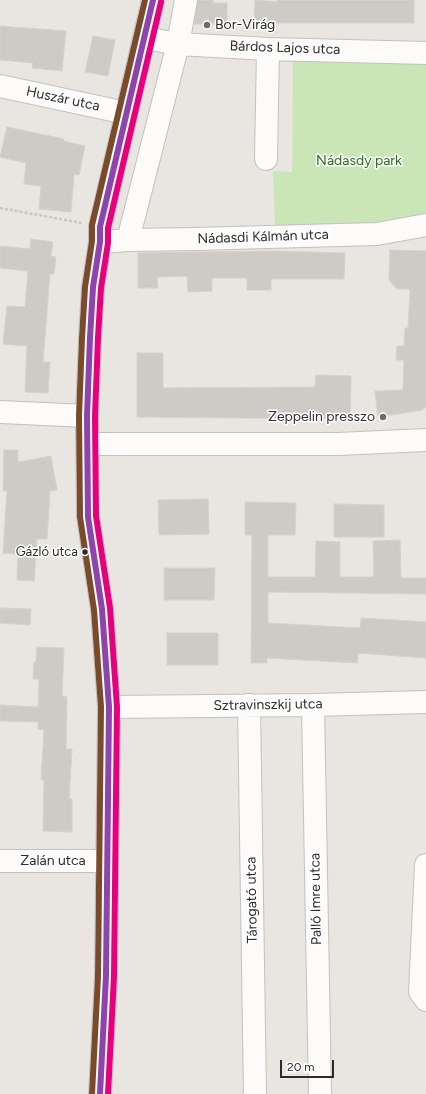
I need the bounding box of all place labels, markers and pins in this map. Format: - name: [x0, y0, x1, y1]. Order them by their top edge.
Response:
- place label: Bor-Virág: [215, 17, 275, 33]
- marker: Bor-Virág: [202, 20, 212, 30]
- place label: Zeppelin presszo: [268, 409, 375, 425]
- marker: Zeppelin presszo: [378, 412, 388, 422]
- place label: Gázló utca: [16, 544, 78, 560]
- marker: Gázló utca: [80, 547, 90, 557]

